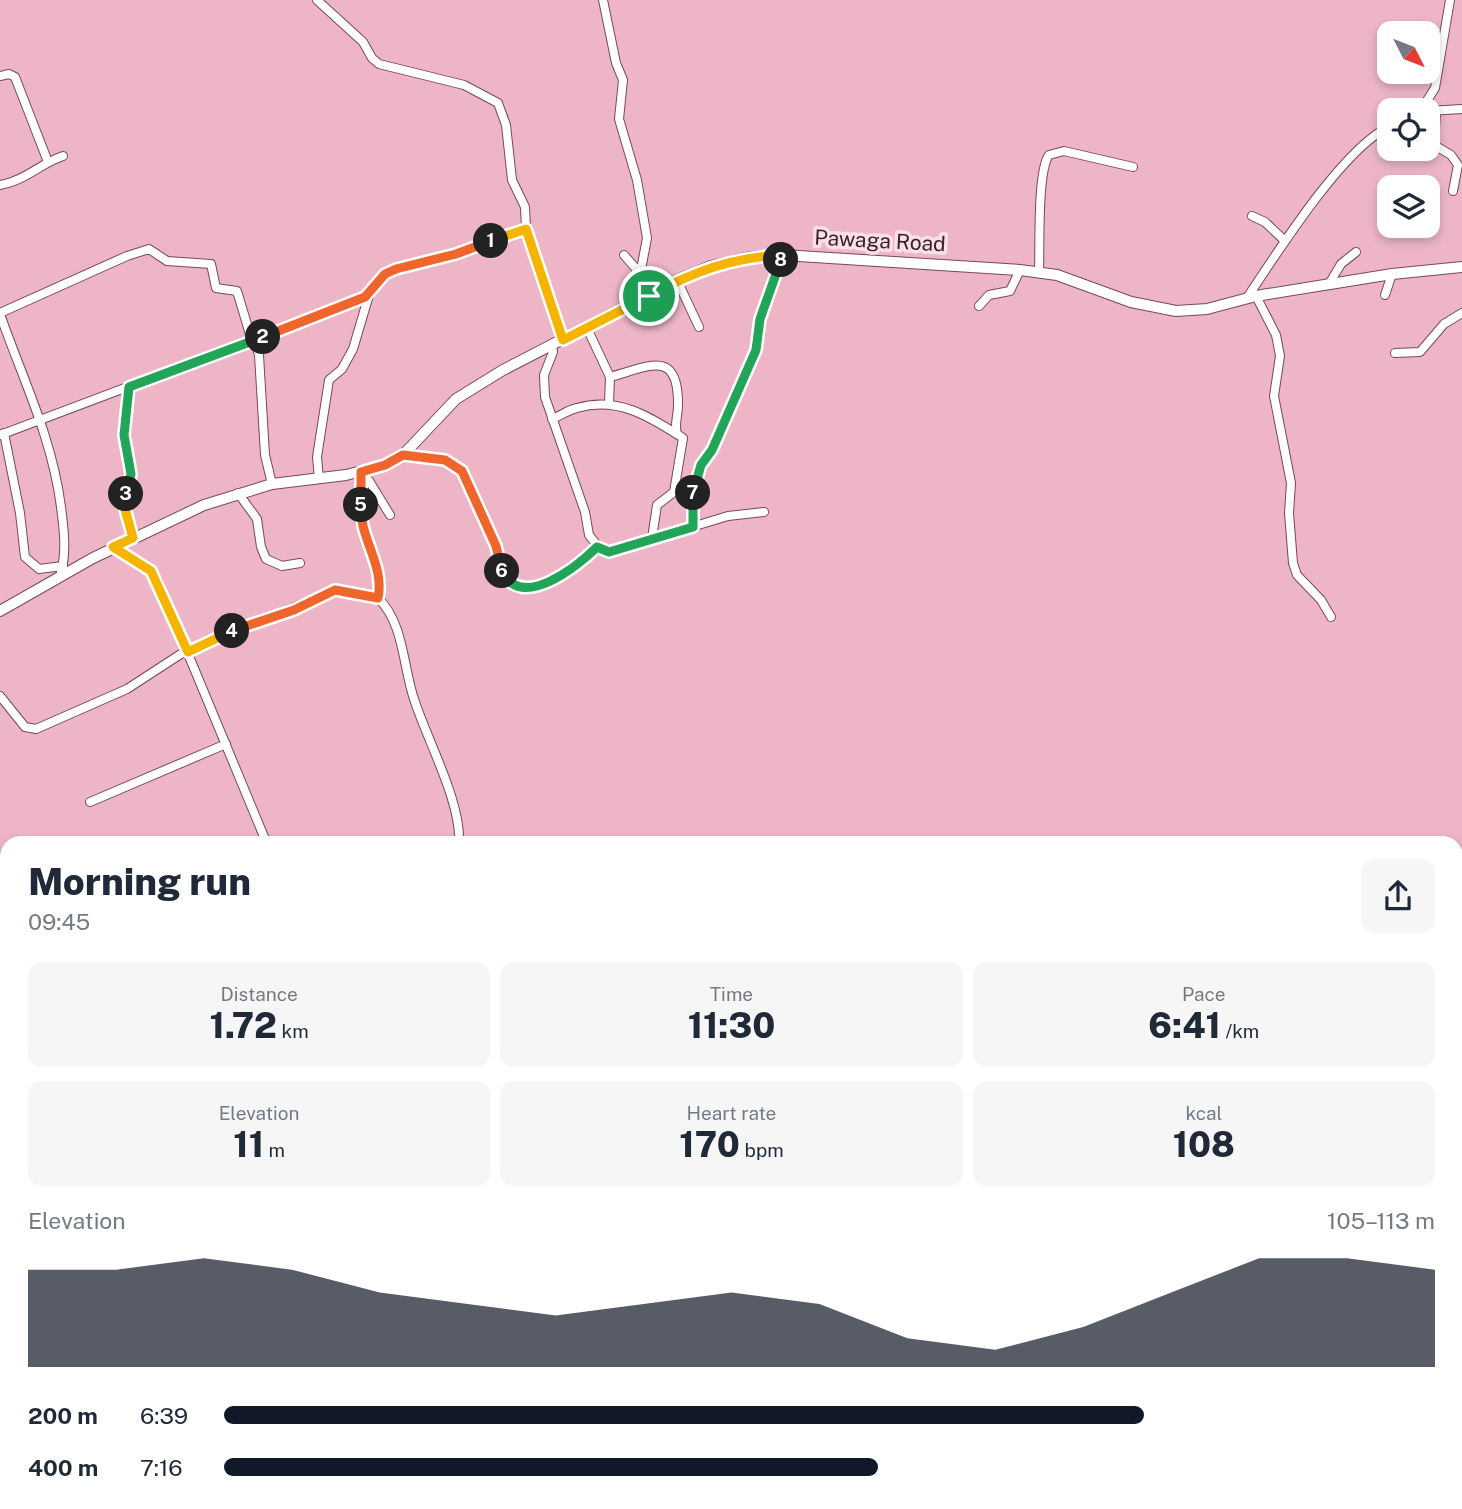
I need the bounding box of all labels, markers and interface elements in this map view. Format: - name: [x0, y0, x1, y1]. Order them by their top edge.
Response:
- north arrow: [1377, 21, 1440, 84]
- map controls: [1377, 21, 1440, 238]
- button: locate: [1377, 98, 1440, 161]
- button: layers: [1377, 175, 1440, 238]
- pin: 1: [474, 224, 508, 258]
- street label: Pawaga Road: [814, 225, 946, 256]
- text: 1: [486, 229, 495, 251]
- pin: 8: [764, 243, 798, 278]
- text: 8: [774, 248, 787, 270]
- pin: [619, 266, 679, 326]
- icon: arrive: [630, 277, 668, 315]
- pin: 2: [246, 320, 280, 354]
- text: 2: [256, 325, 269, 347]
- pin: 3: [108, 476, 144, 512]
- pin: 7: [676, 476, 710, 510]
- text: 7: [687, 481, 698, 503]
- text: 3: [119, 482, 132, 504]
- pin: 5: [344, 488, 378, 522]
- text: 5: [354, 493, 367, 515]
- pin: 6: [484, 554, 520, 588]
- text: 6: [495, 559, 508, 581]
- pin: 4: [215, 614, 250, 648]
- text: 4: [225, 619, 238, 641]
- text: Morning run: [28, 859, 251, 904]
- button: share: [1361, 859, 1435, 933]
- text: 09:45: [28, 908, 90, 935]
- text: Distance: [221, 983, 298, 1005]
- text: Time: [710, 983, 753, 1005]
- text: Pace: [1182, 983, 1226, 1005]
- text: 1.72: [210, 1005, 277, 1046]
- text: 11:30: [688, 1005, 775, 1046]
- text: 6:41: [1148, 1005, 1221, 1046]
- text: km: [277, 1020, 309, 1042]
- text: /km: [1221, 1020, 1259, 1042]
- text: Elevation: [219, 1102, 299, 1124]
- text: Heart rate: [687, 1102, 776, 1124]
- text: kcal: [1185, 1102, 1222, 1124]
- text: 11: [233, 1124, 264, 1165]
- text: 170: [679, 1124, 740, 1165]
- text: 108: [1173, 1124, 1235, 1165]
- text: m: [264, 1139, 285, 1161]
- text: bpm: [740, 1139, 784, 1161]
- text: Elevation: [28, 1207, 126, 1234]
- text: 105–113 m: [1327, 1207, 1435, 1234]
- text: 200 m: [28, 1402, 98, 1429]
- text: 6:39: [140, 1402, 188, 1429]
- text: 400 m: [28, 1454, 98, 1481]
- text: 7:16: [140, 1454, 183, 1481]

